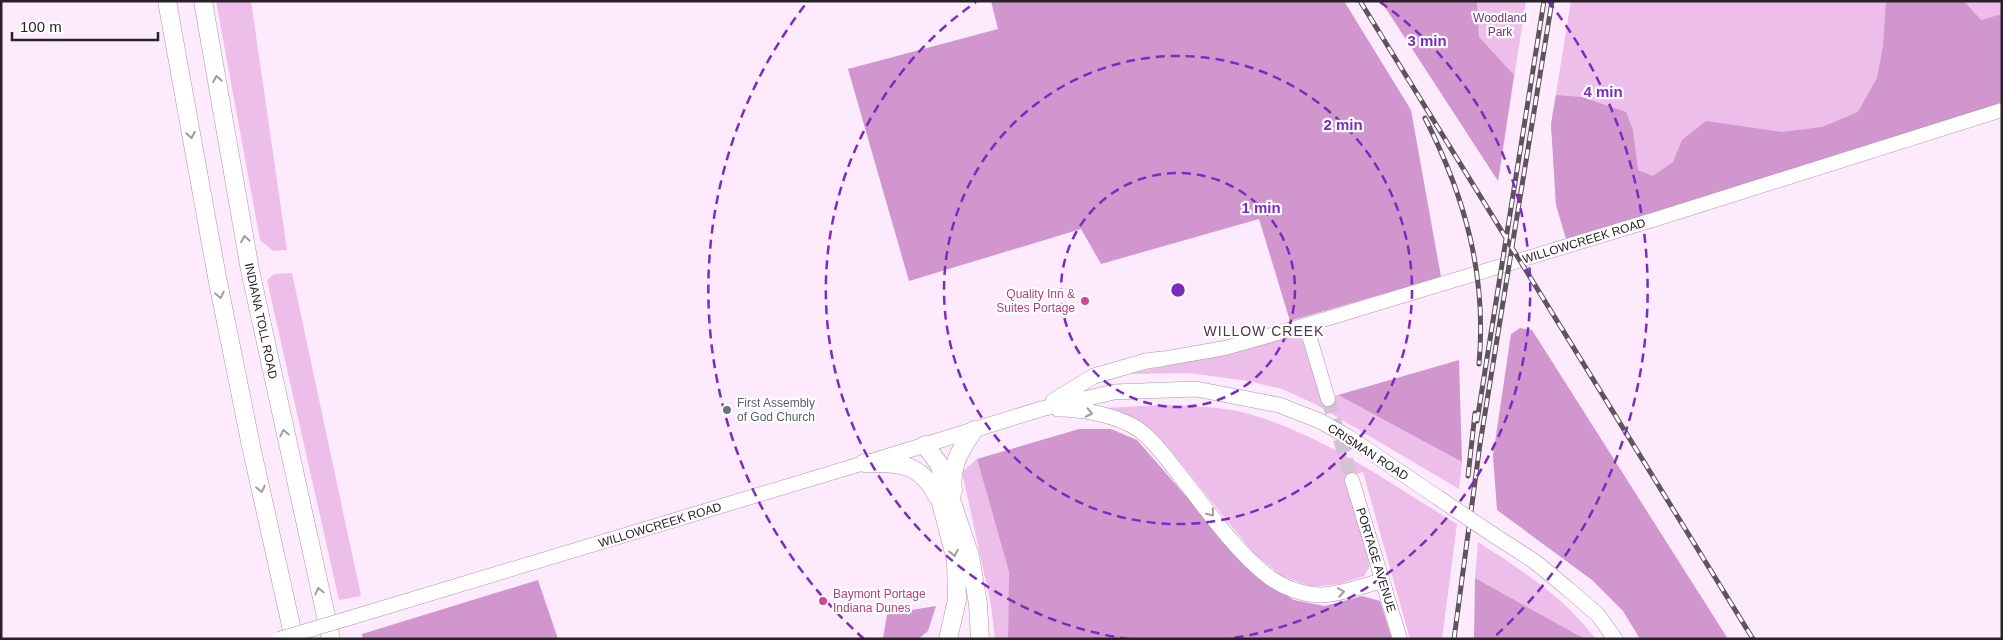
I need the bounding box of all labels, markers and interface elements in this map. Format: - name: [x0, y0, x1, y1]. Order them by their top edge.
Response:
- scale bar: [12, 10, 159, 42]
- park label: Woodland Park: [1473, 11, 1527, 39]
- text: 100 m: [20, 18, 62, 35]
- text: 3 min: [1407, 32, 1447, 49]
- one-way arrow: [212, 75, 222, 84]
- text: 4 min: [1583, 83, 1623, 100]
- text: 2 min: [1323, 116, 1363, 133]
- one-way arrow: [186, 131, 196, 140]
- text: 1 min: [1241, 199, 1281, 216]
- street label: WILLOWCREEK ROAD: [1521, 215, 1648, 266]
- one-way arrow: [240, 235, 250, 244]
- street label: INDIANA TOLL ROAD: [242, 262, 280, 381]
- centre of rings: [1169, 281, 1187, 299]
- place label: Quality Inn & Suites Portage: [996, 287, 1075, 315]
- one-way arrow: [215, 291, 225, 300]
- marker: Quality Inn & Suites Portage: [1079, 295, 1091, 307]
- district label: WILLOW CREEK: [1204, 323, 1324, 339]
- place label: First Assembly of God Church: [737, 396, 815, 424]
- marker: First Assembly of God Church: [721, 404, 733, 416]
- one-way arrow: [1085, 407, 1094, 418]
- street label: CRISMAN ROAD: [1325, 421, 1411, 483]
- one-way arrow: [280, 428, 290, 437]
- one-way arrow: [255, 484, 266, 493]
- street label: WILLOWCREEK ROAD: [597, 499, 724, 550]
- street label: PORTAGE AVENUE: [1353, 506, 1399, 614]
- one-way arrow: [1205, 507, 1213, 516]
- one-way arrow: [948, 548, 959, 557]
- one-way arrow: [314, 587, 325, 596]
- place label: Baymont Portage Indiana Dunes: [833, 587, 926, 615]
- one-way arrow: [1336, 587, 1345, 597]
- marker: Baymont Portage Indiana Dunes: [817, 595, 829, 607]

